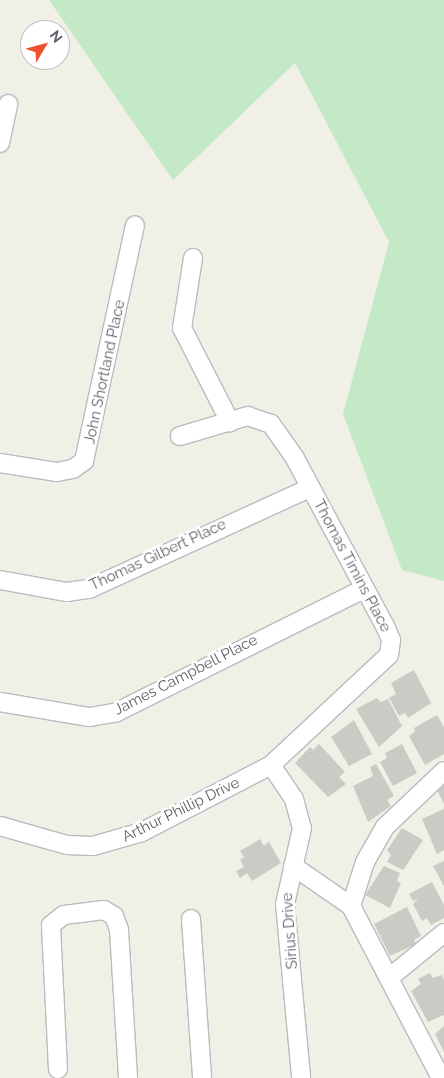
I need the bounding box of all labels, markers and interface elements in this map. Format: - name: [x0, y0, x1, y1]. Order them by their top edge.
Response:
- north arrow: [20, 20, 70, 70]
- text: N: [47, 27, 66, 46]
- street label: John Shortland Place: [81, 298, 129, 446]
- street label: Thomas Timins Place: [309, 497, 395, 635]
- street label: Thomas Gilbert Place: [87, 515, 229, 595]
- street label: James Campbell Place: [111, 631, 261, 719]
- street label: Arthur Phillip Drive: [119, 774, 243, 846]
- street label: Sirius Drive: [278, 892, 302, 970]

